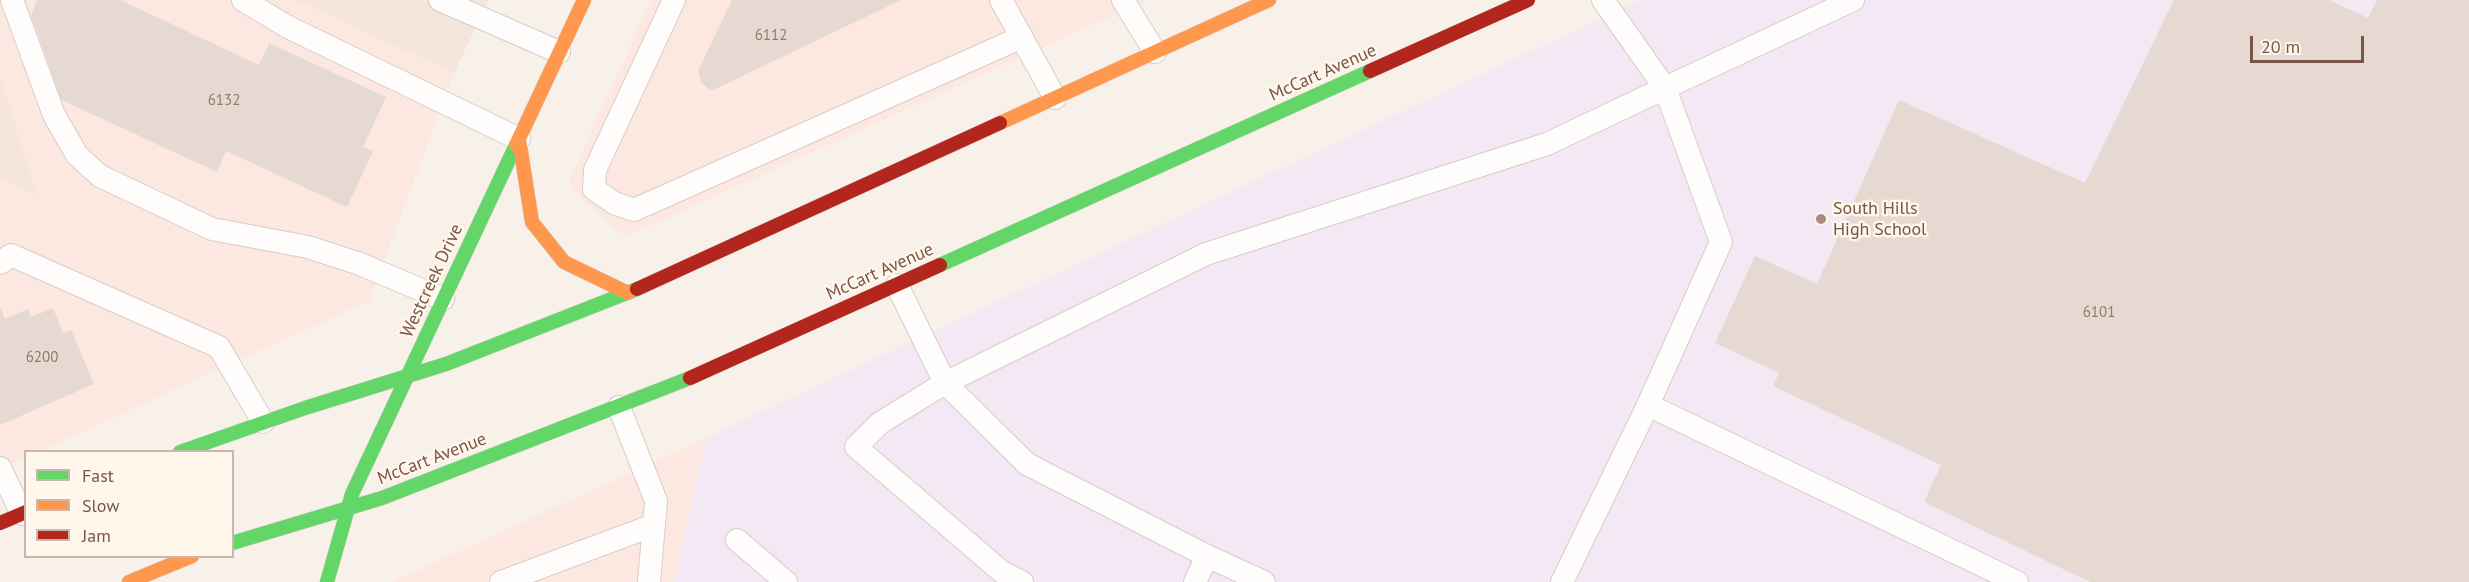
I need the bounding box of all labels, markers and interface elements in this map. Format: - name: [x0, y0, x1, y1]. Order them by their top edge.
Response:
- scale bar: [2253, 24, 2367, 62]
- house number: 6112: [755, 27, 787, 45]
- text: 20 m: [2261, 35, 2300, 58]
- street label: McCart Avenue: [1266, 40, 1380, 106]
- house number: 6132: [208, 92, 240, 110]
- place label: South Hills High School: [1833, 198, 1926, 240]
- marker: South Hills High School: [1814, 212, 1828, 226]
- street label: Westcreek Drive: [396, 221, 468, 341]
- street label: McCart Avenue: [823, 239, 937, 305]
- house number: 6101: [2083, 304, 2115, 322]
- house number: 6200: [26, 349, 58, 367]
- street label: McCart Avenue: [374, 428, 490, 490]
- legend: [24, 450, 234, 558]
- text: Fast: [82, 464, 114, 487]
- text: Slow: [82, 494, 120, 517]
- text: Jam: [82, 524, 111, 547]

